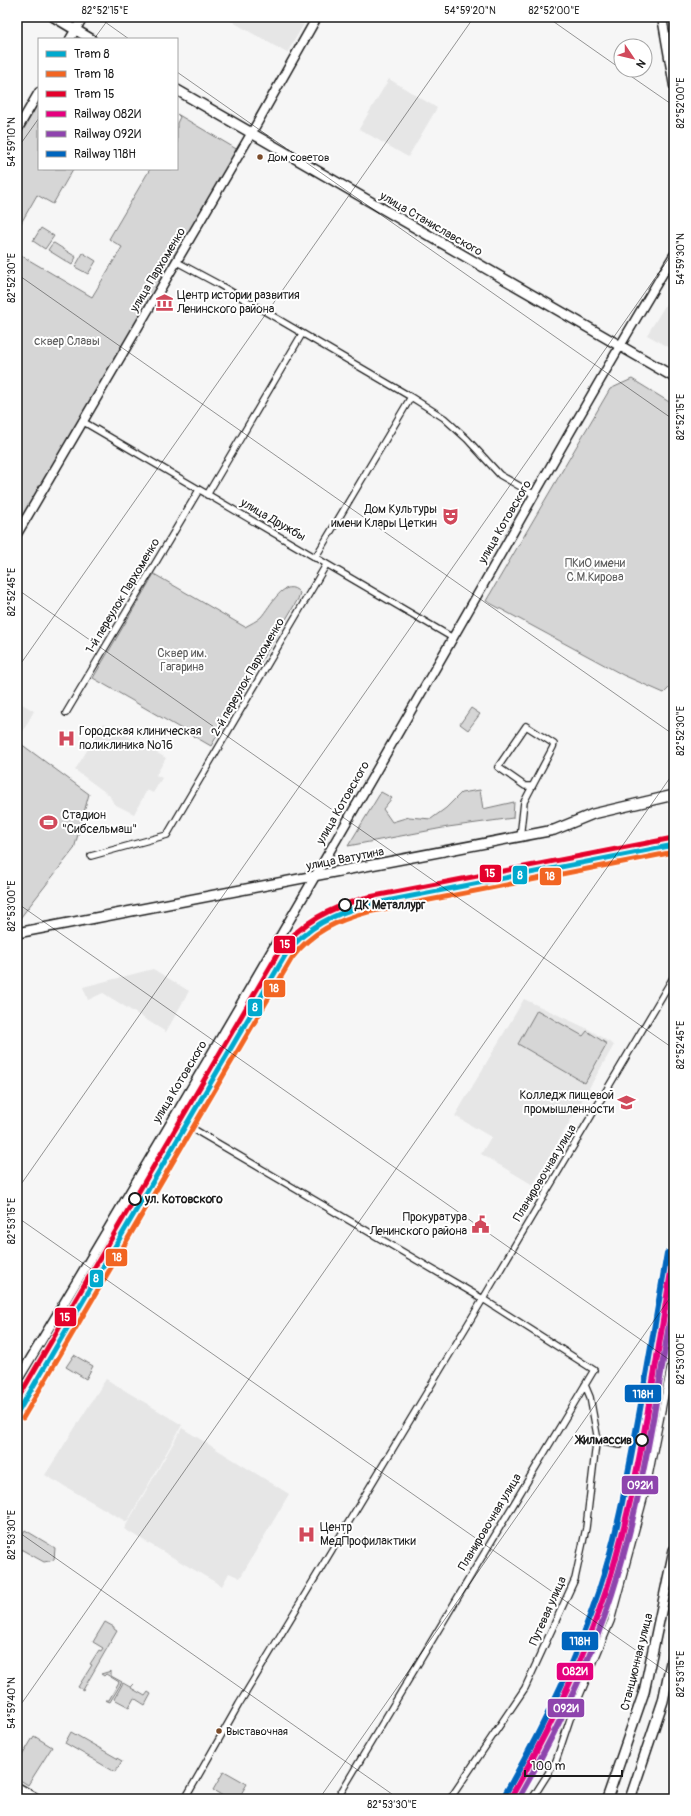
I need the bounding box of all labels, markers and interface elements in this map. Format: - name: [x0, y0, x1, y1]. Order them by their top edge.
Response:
- text: 82°52'15"E: [82, 5, 128, 17]
- text: 54°59'20"N: [444, 5, 496, 17]
- text: 82°52'00"E: [529, 5, 579, 17]
- legend: [38, 38, 178, 170]
- north arrow: [613, 38, 653, 78]
- text: Tram 8: [74, 47, 109, 62]
- text: N: [633, 57, 648, 71]
- text: Tram 18: [74, 67, 114, 82]
- text: 82°52'00"E: [675, 78, 687, 128]
- text: Tram 15: [74, 87, 115, 102]
- text: Railway 082И: [74, 107, 141, 122]
- text: 54°59'10"N: [6, 117, 18, 167]
- text: Railway 092И: [74, 127, 141, 142]
- text: Railway 118Н: [74, 147, 136, 162]
- place label: Дом советов: [267, 151, 329, 164]
- marker: Дом советов: [255, 152, 265, 162]
- street label: улица Станиславского: [376, 188, 485, 260]
- street label: улица Пархоменко: [126, 225, 189, 316]
- text: 54°59'30"N: [675, 233, 687, 285]
- text: 82°52'30"E: [6, 253, 18, 303]
- place label: Центр истории развития Ленинского района: [176, 288, 300, 317]
- museum icon: Центр истории развития Ленинского района: [154, 292, 174, 312]
- park label: сквер Славы: [34, 334, 100, 349]
- text: 82°52'15"E: [675, 394, 687, 440]
- street label: улица Котовского: [475, 477, 535, 567]
- street label: улица Дружбы: [237, 495, 308, 545]
- place label: Дом Культуры имени Клары Цеткин: [331, 502, 437, 531]
- theatre icon: Дом Культуры имени Клары Цеткин: [440, 506, 460, 526]
- street label: 1-й переулок Пархоменко: [83, 535, 164, 656]
- park label: ПКиО имени С.М.Кирова: [565, 556, 626, 585]
- text: 82°52'45"E: [6, 568, 18, 616]
- street label: 2-й переулок Пархоменко: [208, 615, 288, 739]
- park label: Сквер им. Гагарина: [157, 646, 207, 675]
- text: 82°52'30"E: [675, 706, 687, 756]
- place label: Городская клиническая поликлиника №16: [79, 724, 202, 753]
- hospital icon: Городская клиническая поликлиника №16: [56, 728, 76, 748]
- street label: улица Котовского: [313, 758, 373, 848]
- place label: Стадион "Сибсельмаш": [62, 808, 137, 837]
- sports icon: Стадион "Сибсельмаш": [39, 812, 59, 832]
- street label: улица Ватутина: [304, 844, 386, 874]
- line badge: 15: [479, 864, 502, 883]
- line badge: 8: [512, 865, 528, 885]
- text: 15: [485, 867, 495, 880]
- line badge: 18: [539, 867, 562, 886]
- text: 8: [517, 869, 523, 882]
- text: 18: [545, 870, 555, 883]
- text: 82°53'00"E: [6, 881, 18, 931]
- marker: ДК Металлург: [338, 898, 352, 912]
- place label: ДК Металлург: [354, 898, 426, 913]
- line badge: 15: [273, 935, 296, 954]
- text: 15: [280, 938, 290, 951]
- line badge: 18: [263, 979, 286, 998]
- text: 18: [269, 982, 279, 995]
- line badge: 8: [247, 998, 263, 1017]
- text: 8: [252, 1001, 258, 1014]
- text: 82°52'45"E: [675, 1021, 687, 1069]
- street label: улица Котовского: [149, 1038, 211, 1127]
- place label: Колледж пищевой промышленности: [519, 1088, 615, 1117]
- school or university icon: Колледж пищевой промышленности: [617, 1092, 637, 1112]
- street label: Планировочная улица: [510, 1121, 580, 1224]
- marker: ул. Котовского: [128, 1192, 142, 1206]
- place label: ул. Котовского: [144, 1192, 223, 1207]
- text: 82°53'15"E: [6, 1198, 18, 1244]
- place label: Прокуратура Ленинского района: [369, 1210, 467, 1239]
- public building icon: Прокуратура Ленинского района: [470, 1214, 490, 1234]
- line badge: 18: [105, 1248, 128, 1267]
- text: 18: [112, 1251, 122, 1264]
- line badge: 8: [89, 1269, 104, 1288]
- text: 8: [93, 1272, 99, 1285]
- line badge: 15: [54, 1307, 77, 1327]
- text: 15: [60, 1311, 70, 1324]
- text: 82°53'00"E: [675, 1334, 687, 1384]
- line badge: 118Н: [624, 1384, 662, 1403]
- text: 118Н: [632, 1388, 654, 1401]
- place label: Жилмассив: [574, 1433, 632, 1448]
- marker: Жилмассив: [635, 1433, 649, 1447]
- street label: Планировочная улица: [455, 1470, 525, 1573]
- line badge: 092И: [621, 1475, 659, 1495]
- text: 092И: [627, 1479, 653, 1492]
- text: 82°53'30"E: [6, 1510, 18, 1560]
- place label: Центр МедПрофилактики: [320, 1520, 417, 1549]
- hospital icon: Центр МедПрофилактики: [297, 1524, 317, 1544]
- street label: Путевая улица: [526, 1574, 570, 1648]
- street label: Станционная улица: [618, 1611, 656, 1712]
- line badge: 118Н: [561, 1631, 599, 1651]
- text: 118Н: [569, 1635, 591, 1648]
- text: 82°53'15"E: [675, 1651, 687, 1697]
- line badge: 082И: [556, 1662, 594, 1681]
- text: 082И: [562, 1665, 588, 1678]
- text: 54°59'40"N: [6, 1677, 18, 1729]
- line badge: 092И: [547, 1698, 585, 1718]
- text: 092И: [553, 1702, 579, 1715]
- place label: Выставочная: [226, 1725, 288, 1738]
- marker: Выставочная: [214, 1726, 224, 1736]
- scale bar: [525, 1752, 622, 1778]
- text: 100 m: [531, 1759, 566, 1774]
- text: 82°53'30"E: [367, 1799, 417, 1811]

